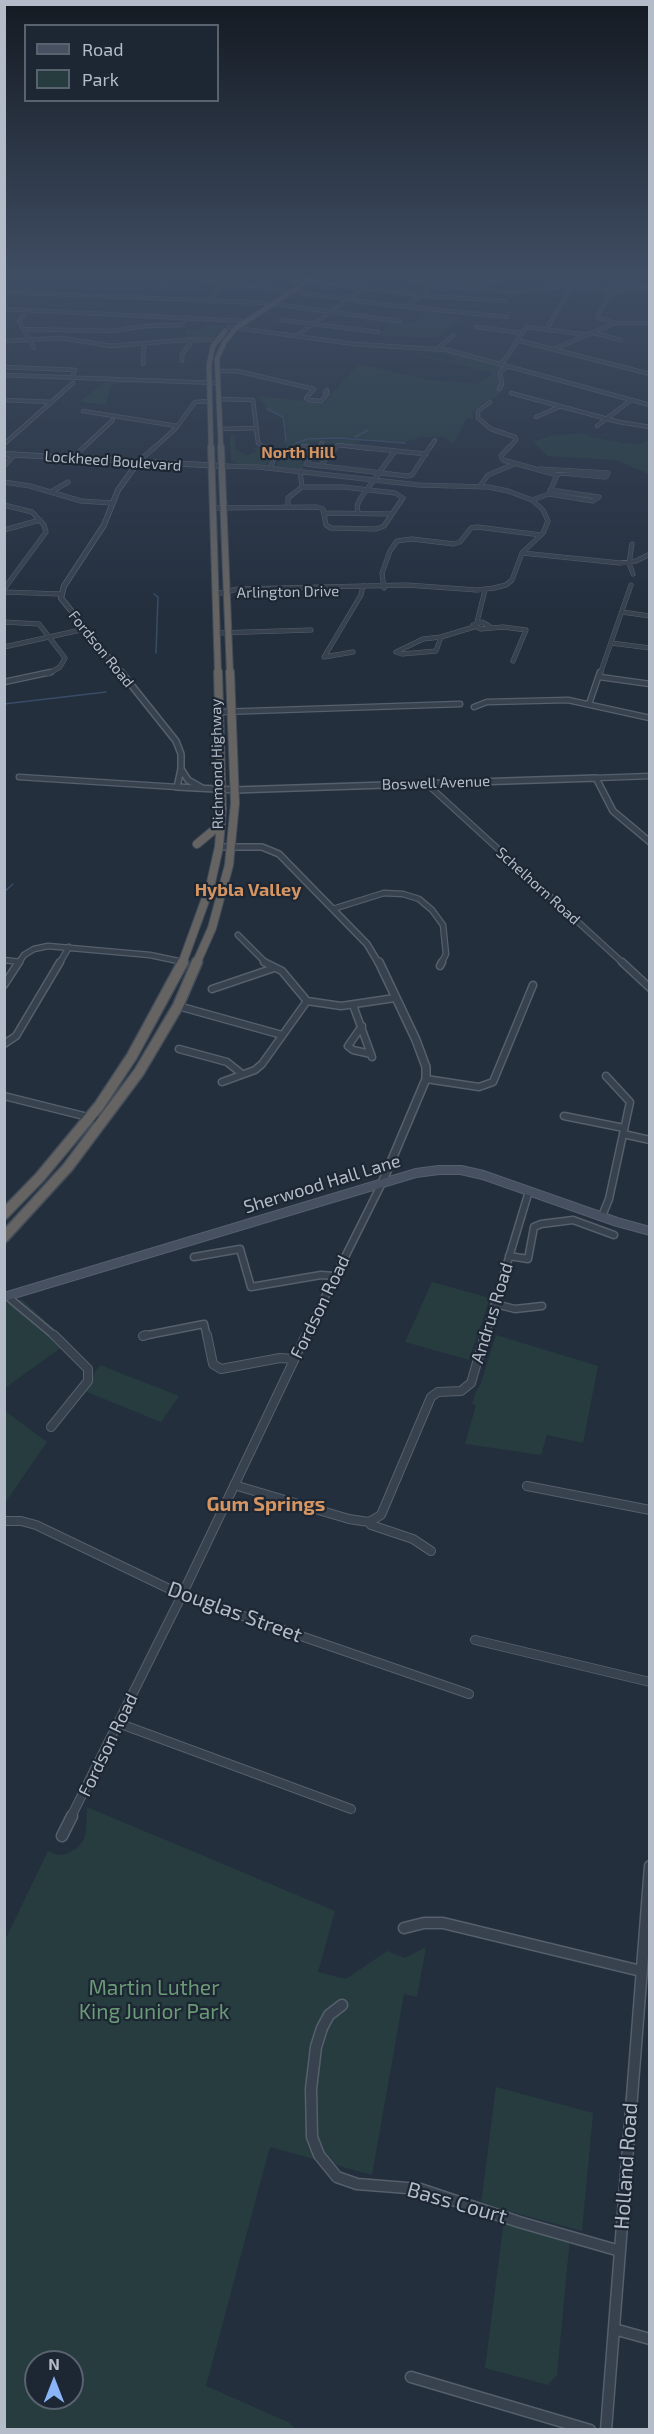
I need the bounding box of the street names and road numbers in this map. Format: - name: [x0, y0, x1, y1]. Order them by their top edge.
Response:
- street label: Lockheed Boulevard: [44, 447, 182, 475]
- street label: Arlington Drive: [237, 582, 339, 602]
- street label: Fordson Road: [65, 607, 137, 691]
- street label: Richmond Highway: [207, 699, 227, 829]
- street label: Boswell Avenue: [382, 772, 490, 794]
- street label: Schelhorn Road: [492, 844, 584, 928]
- street label: Sherwood Hall Lane: [241, 1150, 403, 1218]
- street label: Fordson Road: [286, 1252, 354, 1362]
- street label: Andrus Road: [466, 1260, 518, 1366]
- street label: Douglas Street: [164, 1576, 306, 1648]
- street label: Fordson Road: [74, 1690, 142, 1800]
- street label: Holland Road: [609, 2102, 643, 2230]
- street label: Bass Court: [404, 2177, 510, 2229]

